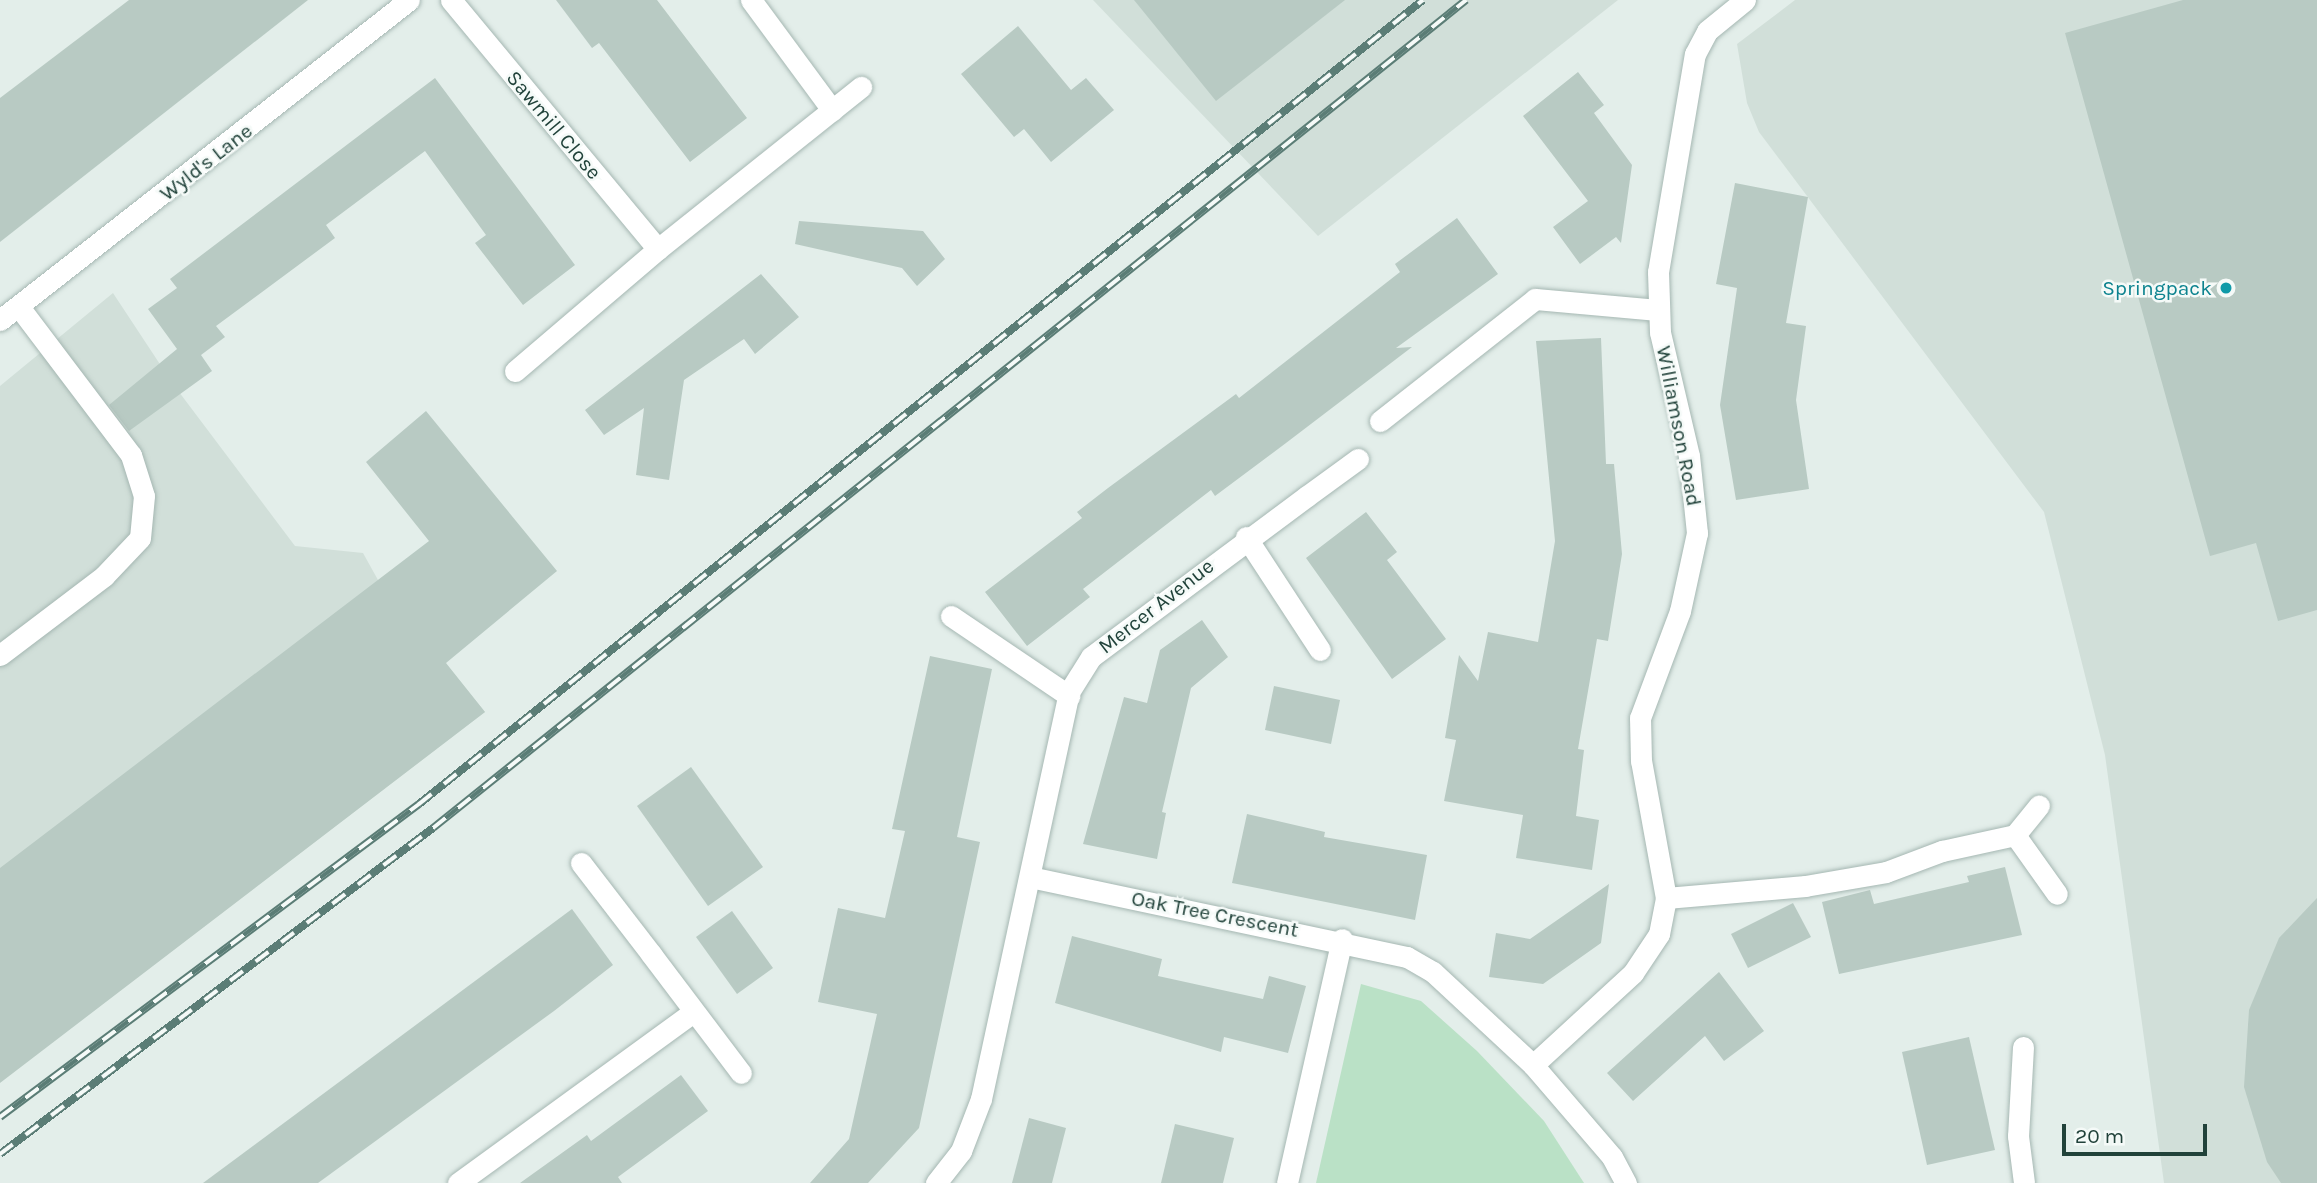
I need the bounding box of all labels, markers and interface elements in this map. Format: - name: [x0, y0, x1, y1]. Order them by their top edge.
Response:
- street label: Sawmill Close: [501, 66, 607, 184]
- street label: Wyld's Lane: [155, 118, 257, 206]
- place label: Springpack: [2102, 275, 2212, 301]
- marker: Springpack: [2218, 280, 2234, 296]
- street label: Williamson Road: [1651, 344, 1707, 508]
- street label: Mercer Avenue: [1093, 553, 1219, 659]
- street label: Oak Tree Crescent: [1129, 885, 1301, 943]
- scale bar: [2065, 1110, 2210, 1154]
- text: 20 m: [2075, 1124, 2124, 1148]

